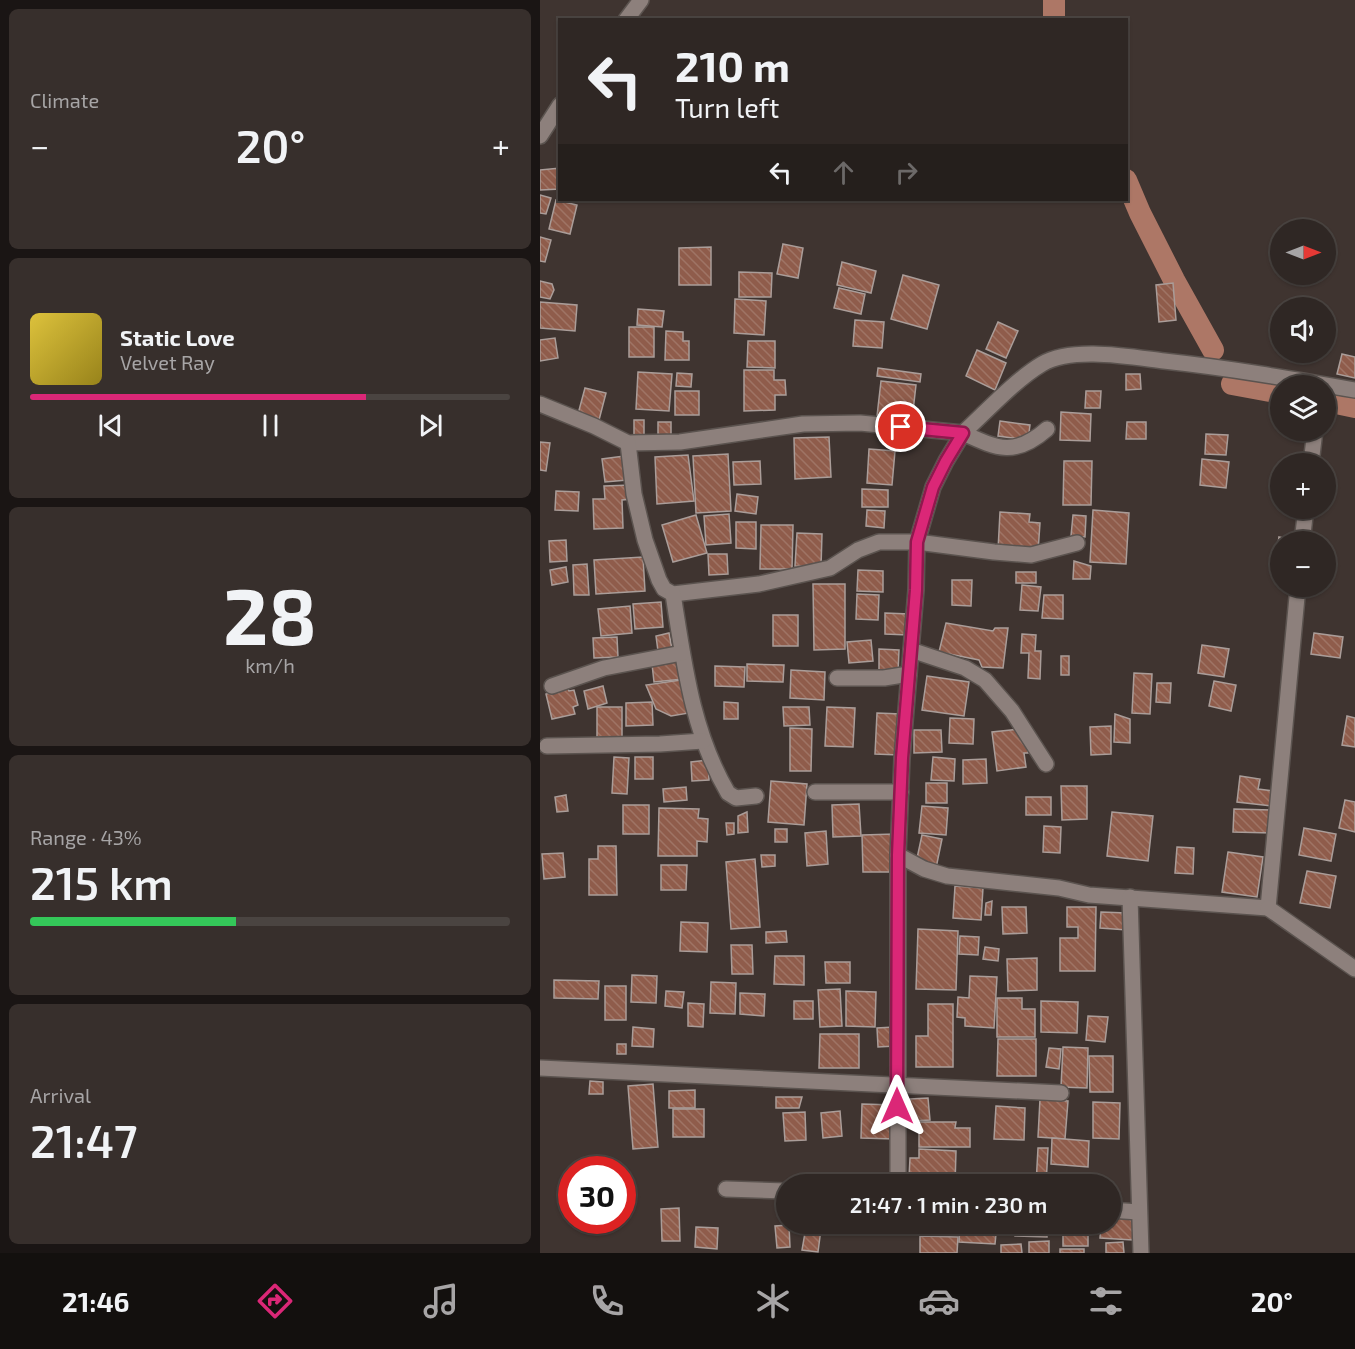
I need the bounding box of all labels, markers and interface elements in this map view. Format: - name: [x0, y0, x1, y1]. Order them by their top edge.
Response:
- text: 210 m: [675, 40, 790, 90]
- icon: left: [576, 42, 654, 120]
- text: Climate: [30, 88, 99, 112]
- text: Turn left: [675, 91, 779, 123]
- text: 20°: [236, 118, 305, 172]
- text: −: [30, 125, 49, 165]
- text: +: [492, 125, 510, 165]
- icon: left: [764, 156, 797, 189]
- icon: ahead: [827, 156, 860, 189]
- icon: right: [890, 156, 923, 189]
- north arrow: [1270, 219, 1336, 285]
- map controls: [1270, 219, 1336, 597]
- button: sound: [1270, 297, 1336, 363]
- text: Static Love: [120, 324, 235, 350]
- text: Velvet Ray: [120, 350, 215, 374]
- button: layers: [1270, 375, 1336, 441]
- pin: [875, 401, 926, 452]
- icon: previous: [94, 409, 127, 442]
- icon: pause: [254, 409, 287, 442]
- icon: next: [414, 409, 447, 442]
- icon: arrive: [884, 410, 917, 443]
- button: +: [1270, 453, 1336, 519]
- button: −: [1270, 531, 1336, 597]
- text: 28: [223, 567, 317, 661]
- text: km/h: [245, 653, 295, 677]
- text: Range · 43%: [30, 825, 142, 849]
- text: 215 km: [30, 855, 173, 909]
- position arrow: [865, 1074, 929, 1138]
- text: Arrival: [30, 1083, 91, 1107]
- text: 21:47: [30, 1113, 137, 1167]
- speed limit sign: 30: [558, 1156, 636, 1234]
- text: 21:47 · 1 min · 230 m: [850, 1191, 1047, 1217]
- icon: directions: [254, 1280, 296, 1322]
- icon: music: [420, 1280, 462, 1322]
- icon: phone: [586, 1280, 628, 1322]
- icon: climate: [752, 1280, 794, 1322]
- icon: car: [918, 1280, 960, 1322]
- icon: filters: [1085, 1280, 1127, 1322]
- text: 21:46: [62, 1285, 130, 1317]
- text: 20°: [1251, 1285, 1293, 1317]

